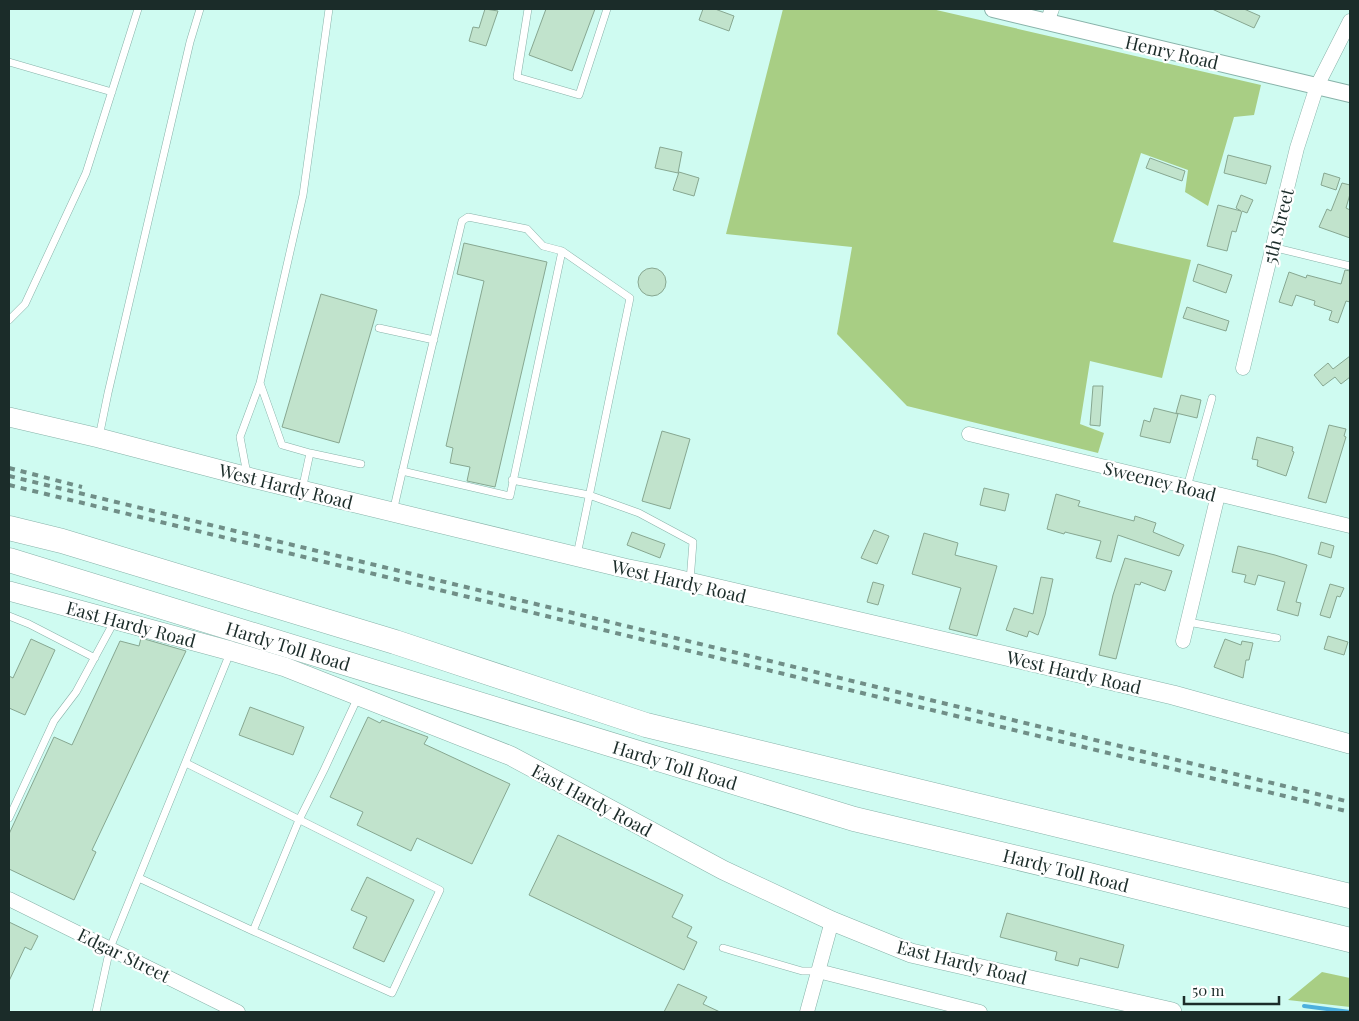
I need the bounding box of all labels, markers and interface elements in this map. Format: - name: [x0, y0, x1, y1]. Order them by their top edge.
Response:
- street label: Henry Road: [1123, 30, 1222, 75]
- street label: 5th Street: [1257, 185, 1299, 266]
- street label: Sweeney Road: [1101, 455, 1219, 507]
- street label: West Hardy Road: [215, 457, 356, 514]
- street label: West Hardy Road: [608, 554, 749, 608]
- street label: East Hardy Road: [64, 595, 199, 653]
- street label: Hardy Toll Road: [223, 616, 354, 677]
- street label: West Hardy Road: [1003, 645, 1144, 699]
- street label: Hardy Toll Road: [610, 735, 741, 796]
- street label: East Hardy Road: [528, 758, 657, 842]
- street label: Hardy Toll Road: [1000, 843, 1132, 897]
- street label: Edgar Street: [74, 922, 175, 988]
- street label: East Hardy Road: [894, 934, 1030, 990]
- scale bar: [1184, 974, 1279, 1006]
- text: 50 m: [1192, 980, 1225, 1000]

